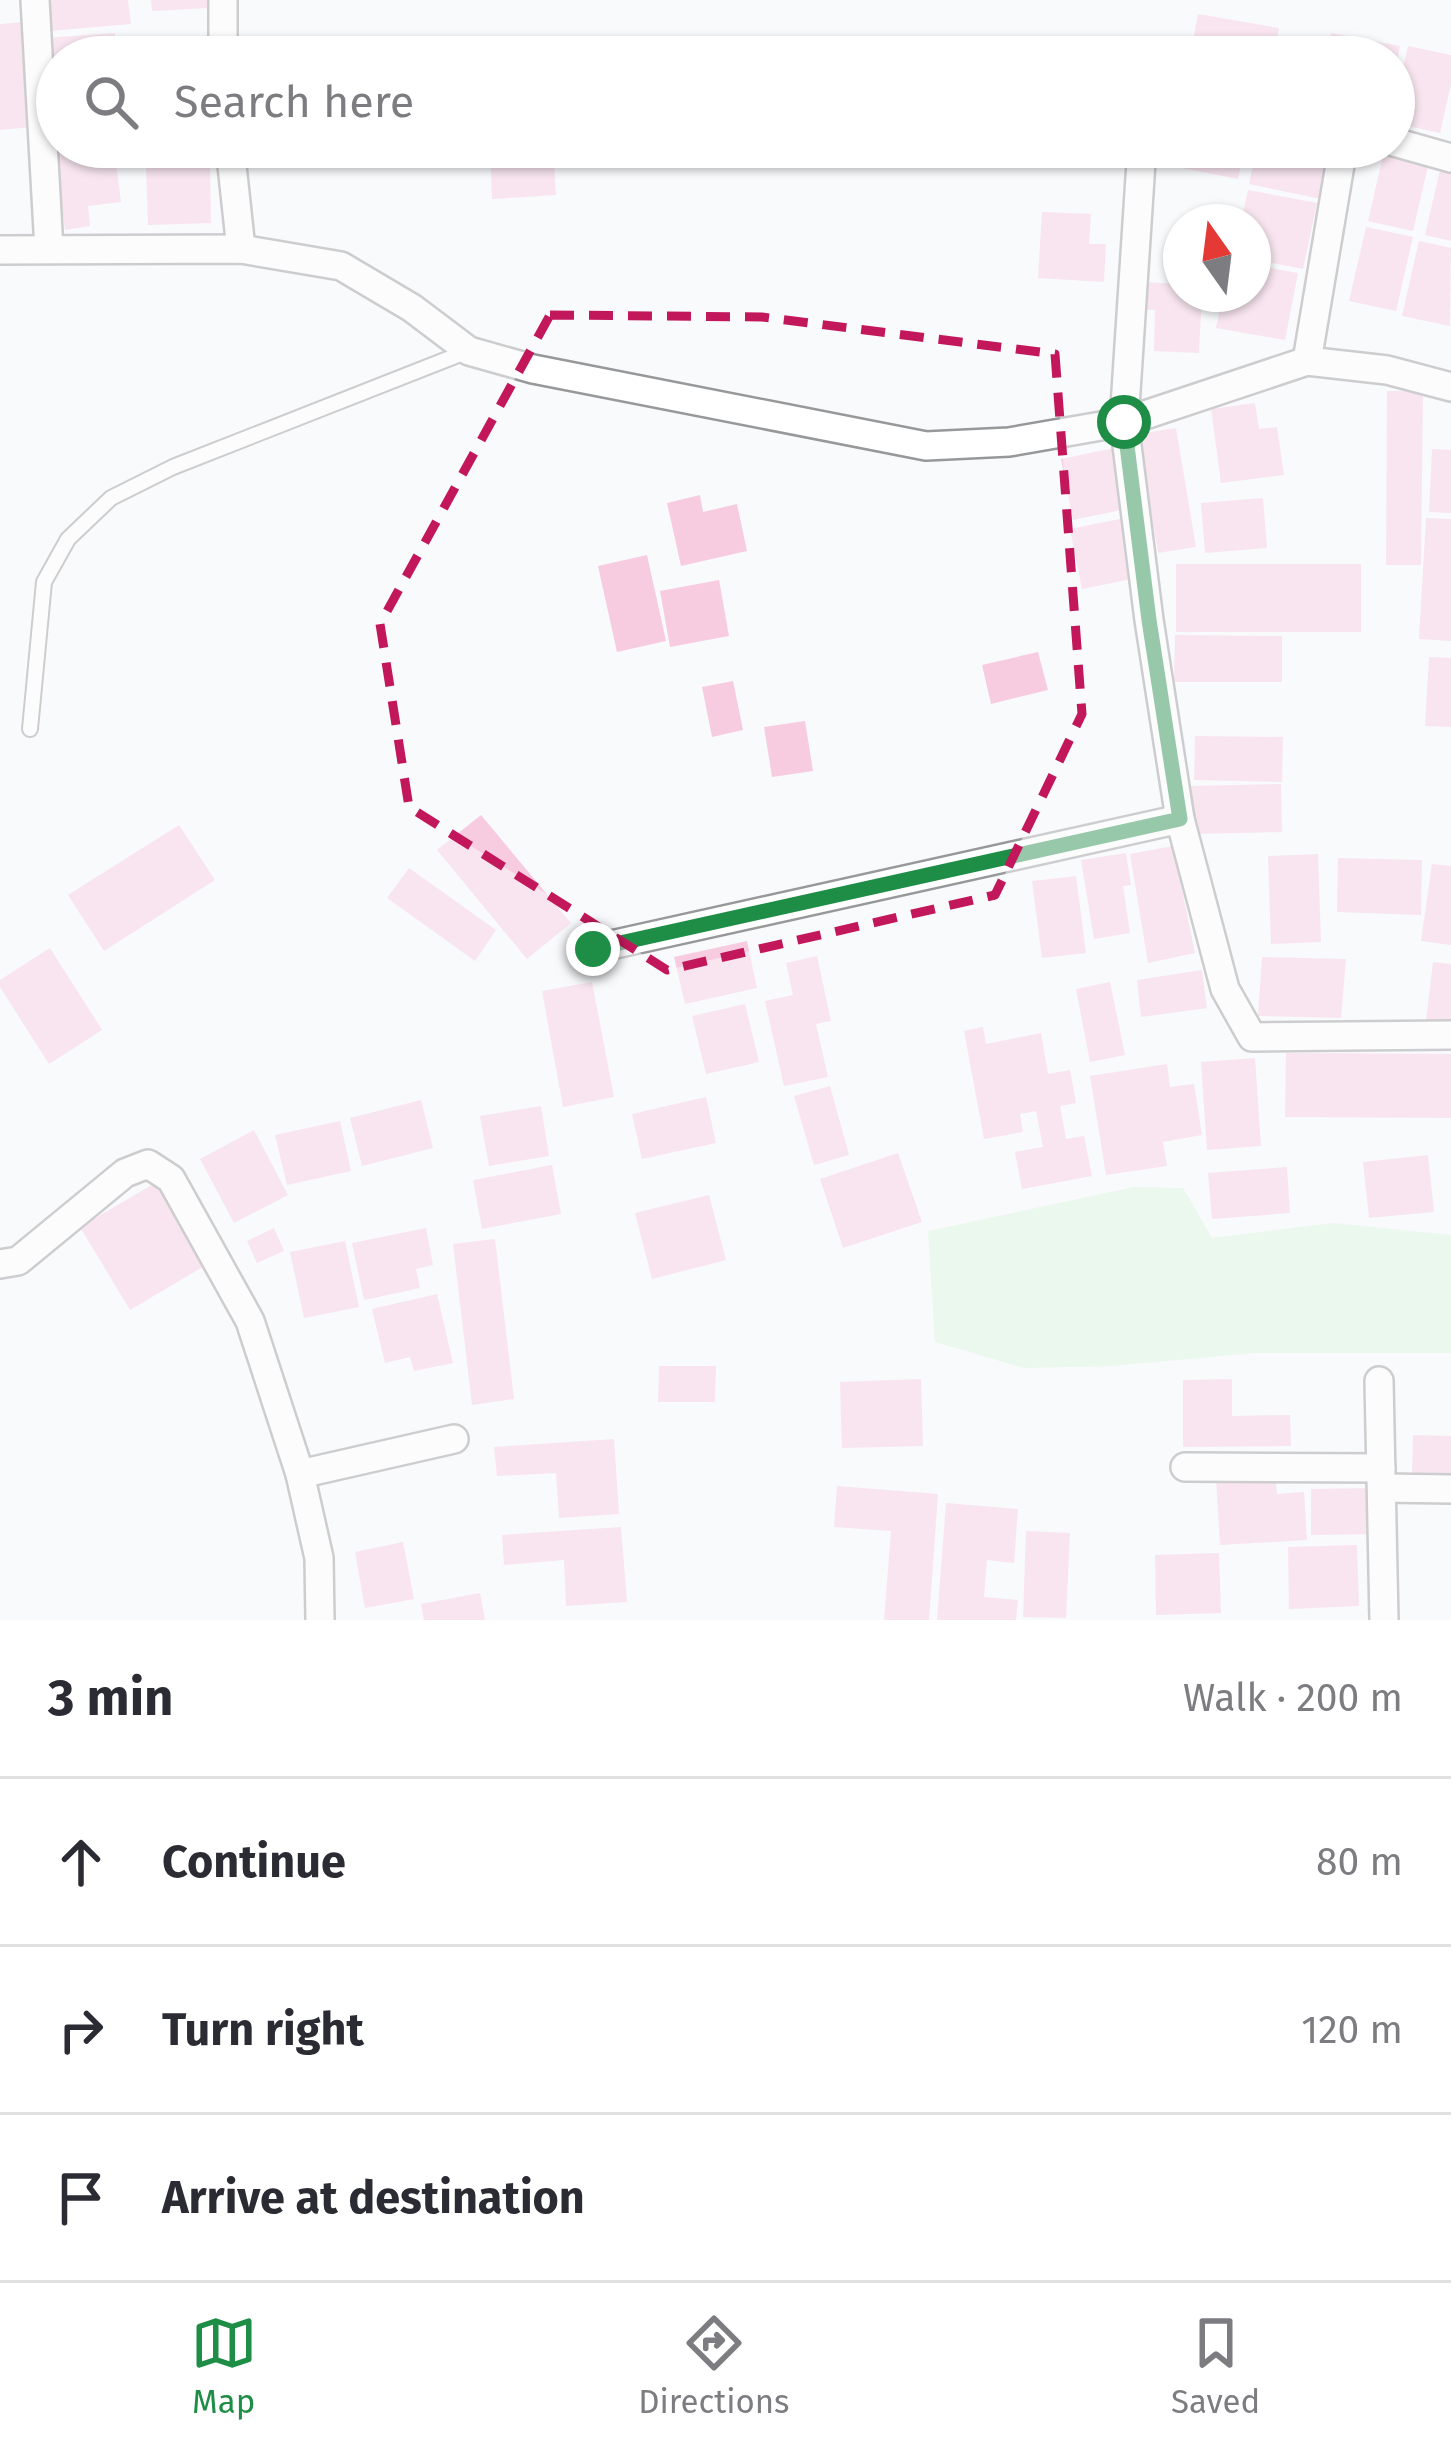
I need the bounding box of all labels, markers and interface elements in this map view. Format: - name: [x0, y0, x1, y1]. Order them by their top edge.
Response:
- search box: [36, 36, 1415, 168]
- icon: search: [78, 69, 144, 135]
- text: Search here: [174, 75, 414, 129]
- north arrow: [1163, 204, 1271, 312]
- route start: [1097, 395, 1151, 449]
- route end: [566, 922, 620, 976]
- text: 3 min: [48, 1667, 174, 1729]
- text: Walk · 200 m: [1183, 1675, 1403, 1721]
- icon: ahead: [48, 1829, 114, 1895]
- text: Continue: [162, 1835, 346, 1889]
- text: 80 m: [1316, 1839, 1403, 1885]
- icon: right: [48, 1997, 114, 2063]
- text: Turn right: [162, 2003, 364, 2057]
- text: 120 m: [1301, 2007, 1403, 2053]
- icon: arrive: [48, 2165, 114, 2231]
- text: Arrive at destination: [162, 2171, 585, 2225]
- tab: Map: [191, 2310, 257, 2422]
- tab: Directions: [638, 2310, 790, 2422]
- tab: Saved: [1171, 2310, 1260, 2422]

